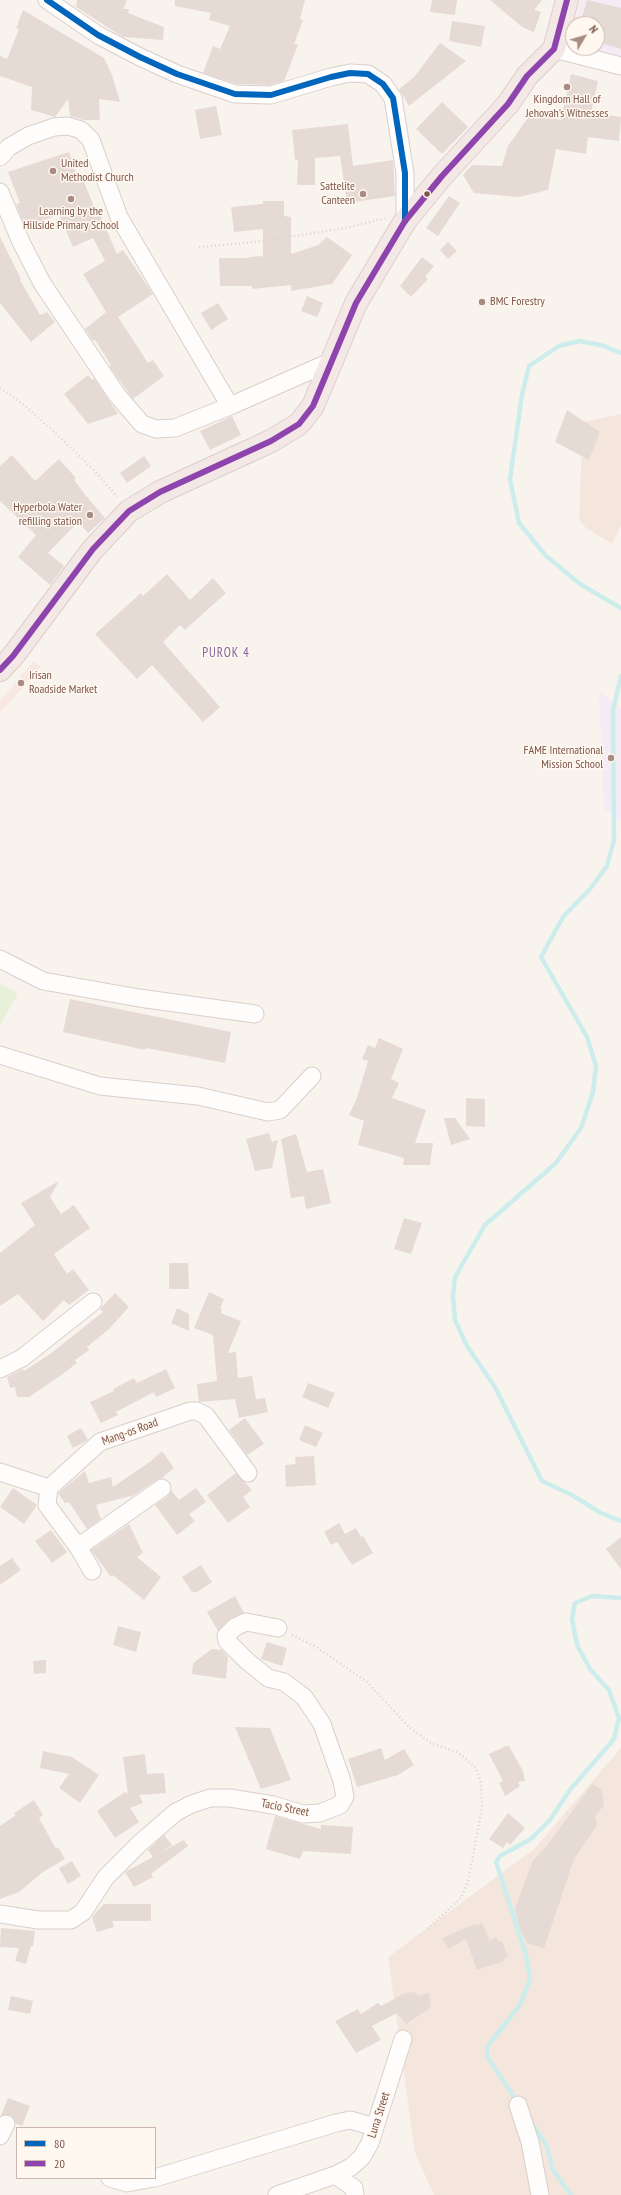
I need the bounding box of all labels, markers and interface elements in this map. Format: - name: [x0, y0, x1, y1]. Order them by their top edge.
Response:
- north arrow: [565, 16, 605, 56]
- text: N: [586, 23, 601, 36]
- marker: Kingdom Hall of Jehovah's Witnesses: [562, 82, 572, 92]
- place label: Kingdom Hall of Jehovah's Witnesses: [526, 93, 608, 121]
- place label: United Methodist Church: [61, 157, 134, 185]
- marker: United Methodist Church: [48, 166, 58, 176]
- place label: Sattelite Canteen: [320, 180, 355, 208]
- marker: Sattelite Canteen: [358, 189, 368, 199]
- unlabelled marker: [422, 189, 432, 199]
- marker: Learning by the Hillside Primary School: [66, 194, 76, 204]
- place label: Learning by the Hillside Primary School: [23, 205, 119, 233]
- place label: BMC Forestry: [490, 295, 545, 309]
- marker: BMC Forestry: [477, 297, 487, 307]
- place label: Hyperbola Water refilling station: [13, 501, 82, 529]
- marker: Hyperbola Water refilling station: [85, 510, 95, 520]
- district label: PUROK 4: [202, 645, 250, 661]
- place label: Irisan Roadside Market: [29, 669, 97, 697]
- marker: Irisan Roadside Market: [16, 678, 26, 688]
- place label: FAME International Mission School: [524, 744, 603, 772]
- marker: FAME International Mission School: [606, 753, 616, 763]
- street label: Mang-os Road: [100, 1415, 160, 1449]
- street label: Tacio Street: [260, 1796, 310, 1820]
- street label: Luna Street: [365, 2090, 393, 2140]
- legend: [16, 2127, 156, 2179]
- text: 80: [54, 2136, 65, 2151]
- text: 20: [54, 2156, 65, 2171]

